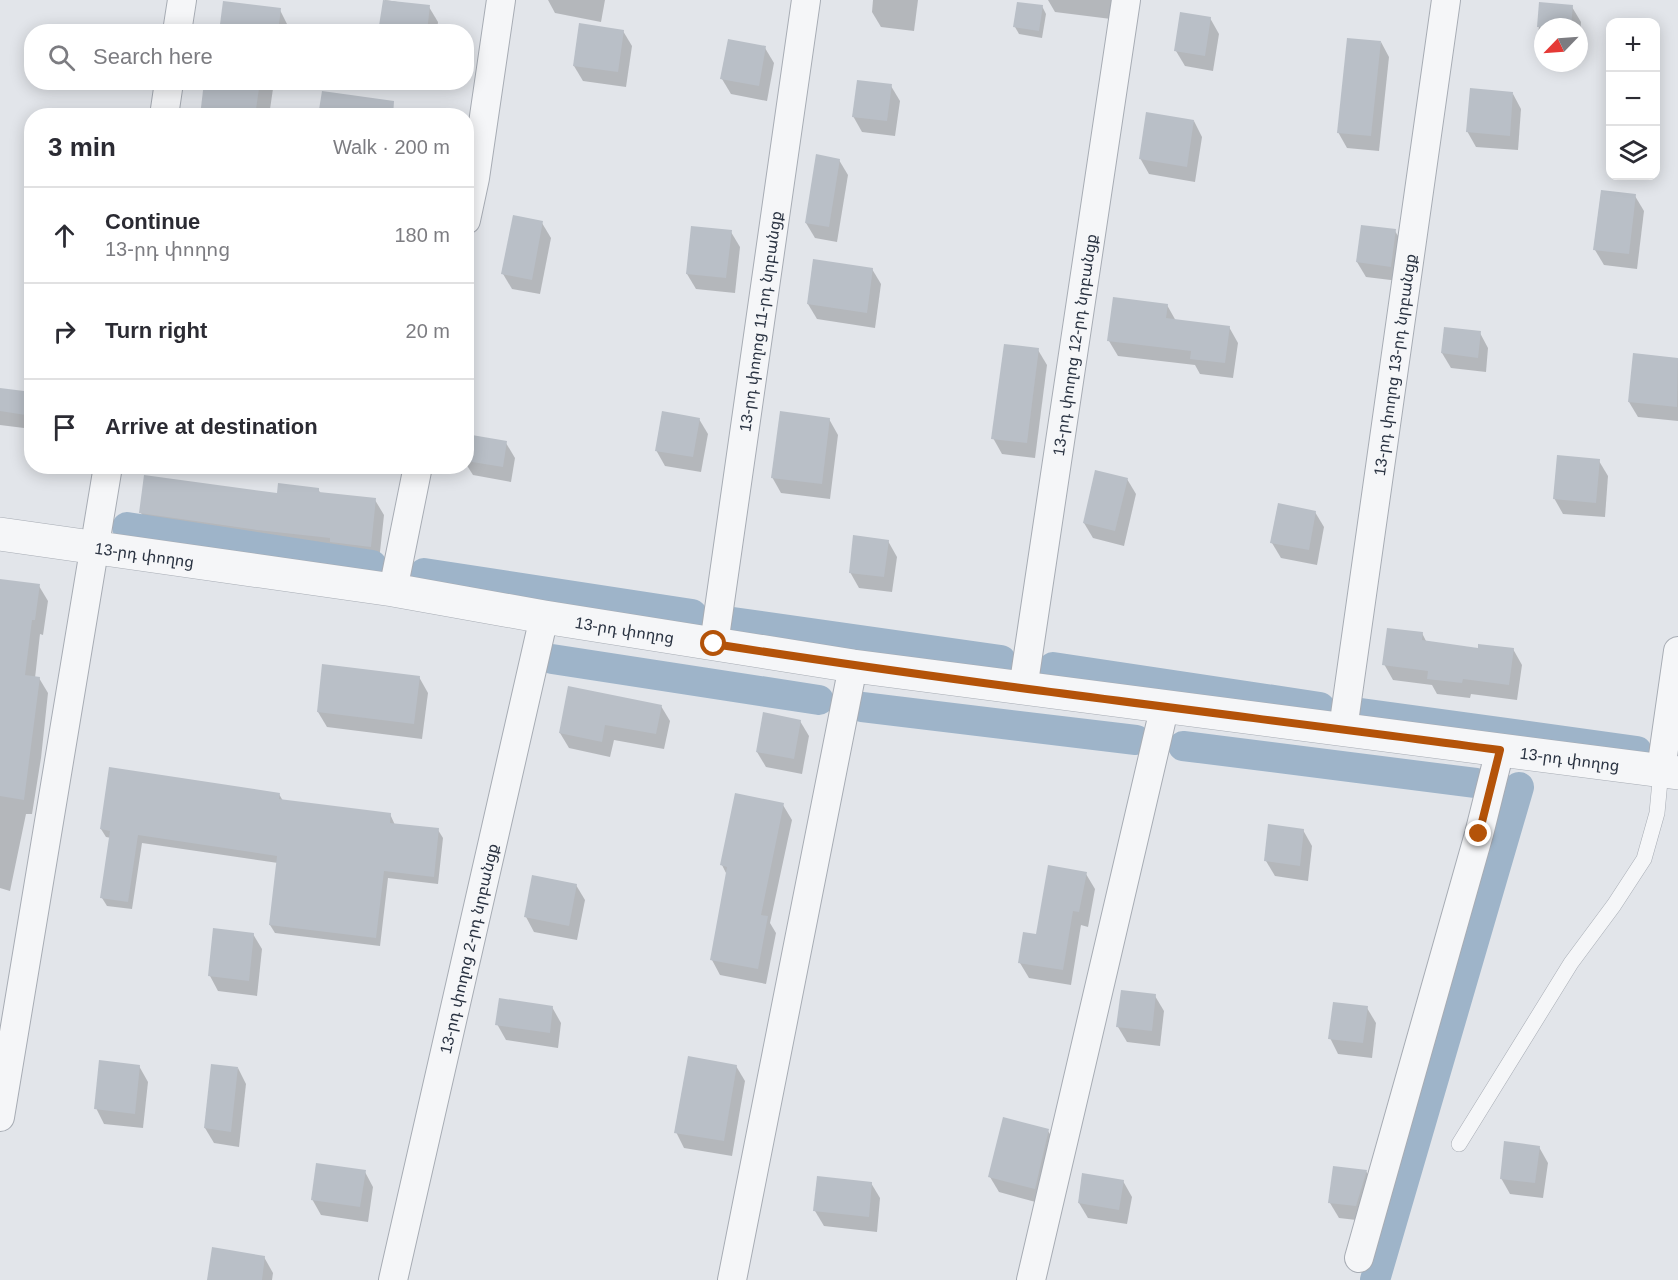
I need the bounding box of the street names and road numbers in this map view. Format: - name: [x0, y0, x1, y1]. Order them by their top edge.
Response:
- street label: 13-րդ փողոց 11-րդ նրբանցք: [736, 210, 785, 433]
- street label: 13-րդ փողոց 12-րդ նրբանցք: [1049, 233, 1100, 457]
- street label: 13-րդ փողոց 13-րդ նրբանցք: [1370, 252, 1420, 477]
- street label: 13-րդ փողոց: [94, 539, 195, 571]
- street label: 13-րդ փողոց: [574, 614, 675, 647]
- street label: 13-րդ փողոց: [1519, 744, 1621, 775]
- street label: 13-րդ փողոց 2-րդ նրբանցք: [436, 842, 502, 1055]

